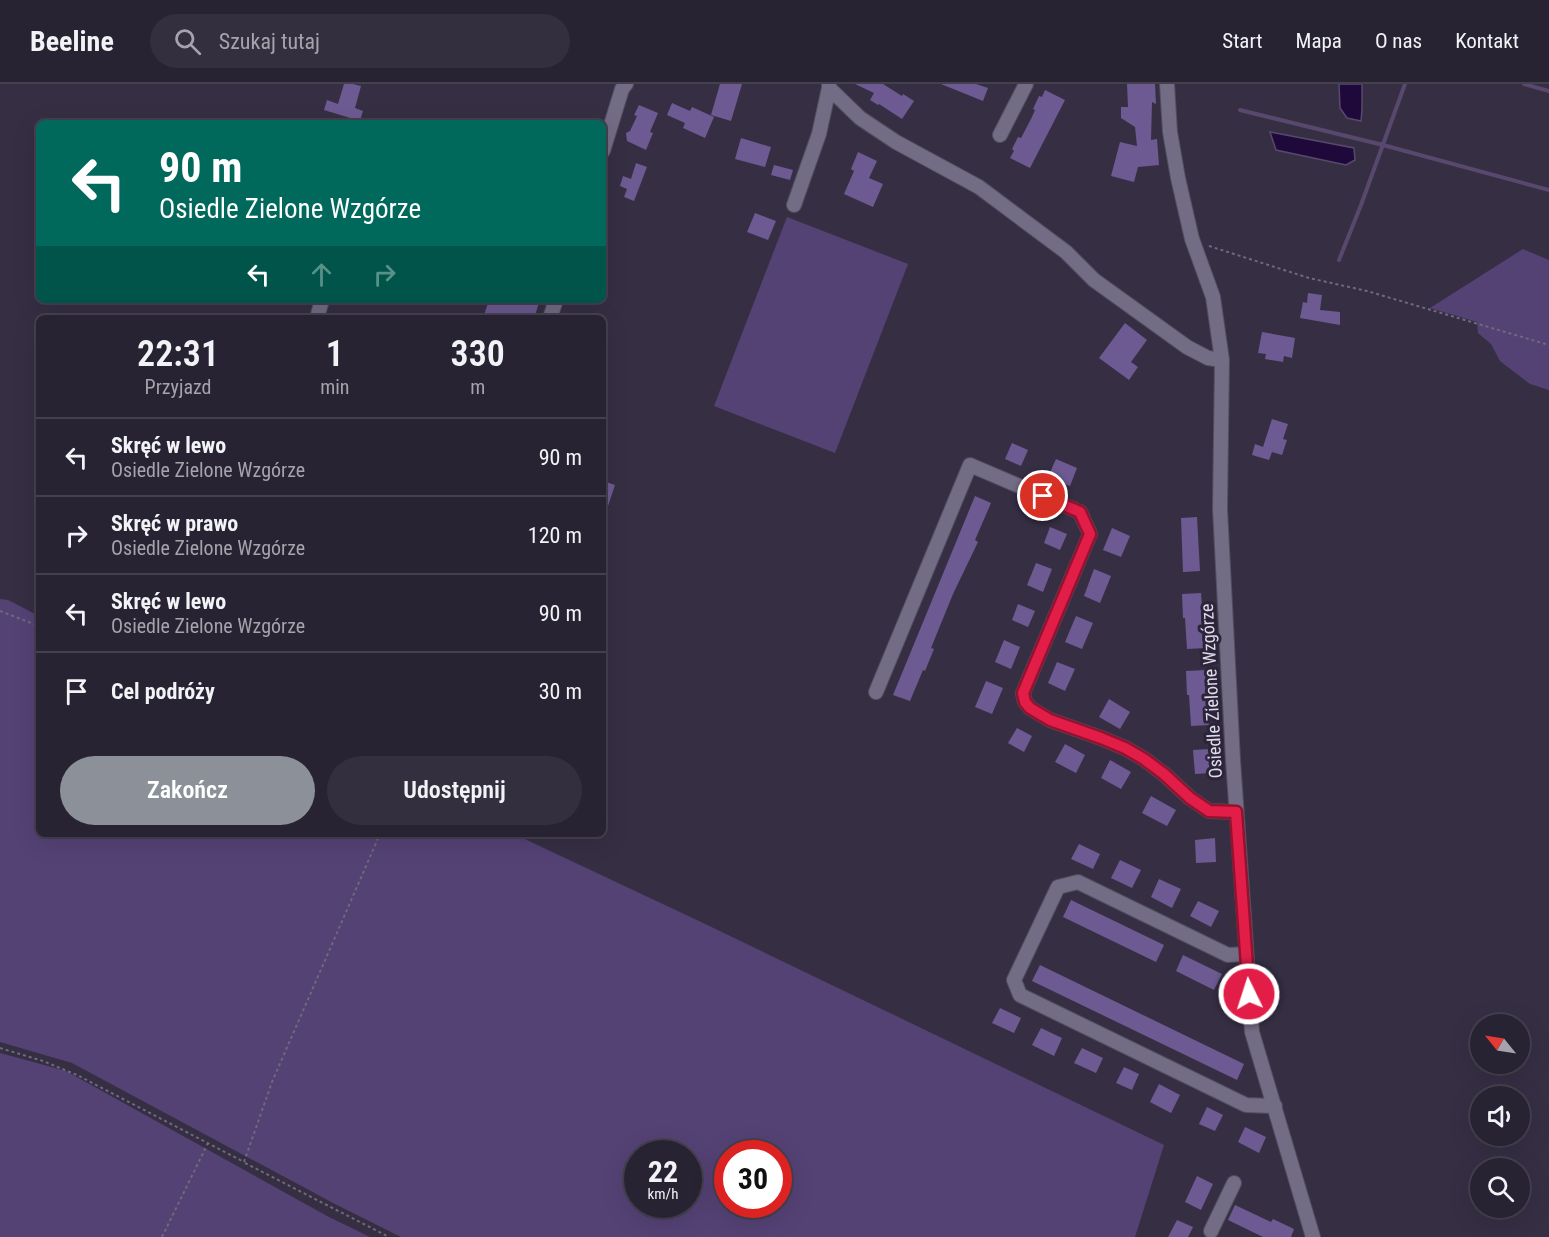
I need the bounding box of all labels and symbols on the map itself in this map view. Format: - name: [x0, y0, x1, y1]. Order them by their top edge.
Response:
- pin: [1017, 470, 1068, 521]
- street label: Osiedle Zielone Wzgórze: [1196, 603, 1226, 779]
- position arrow: [1217, 962, 1281, 1026]
- north arrow: [1470, 1014, 1530, 1074]
- speed limit sign: 30: [714, 1140, 792, 1218]

